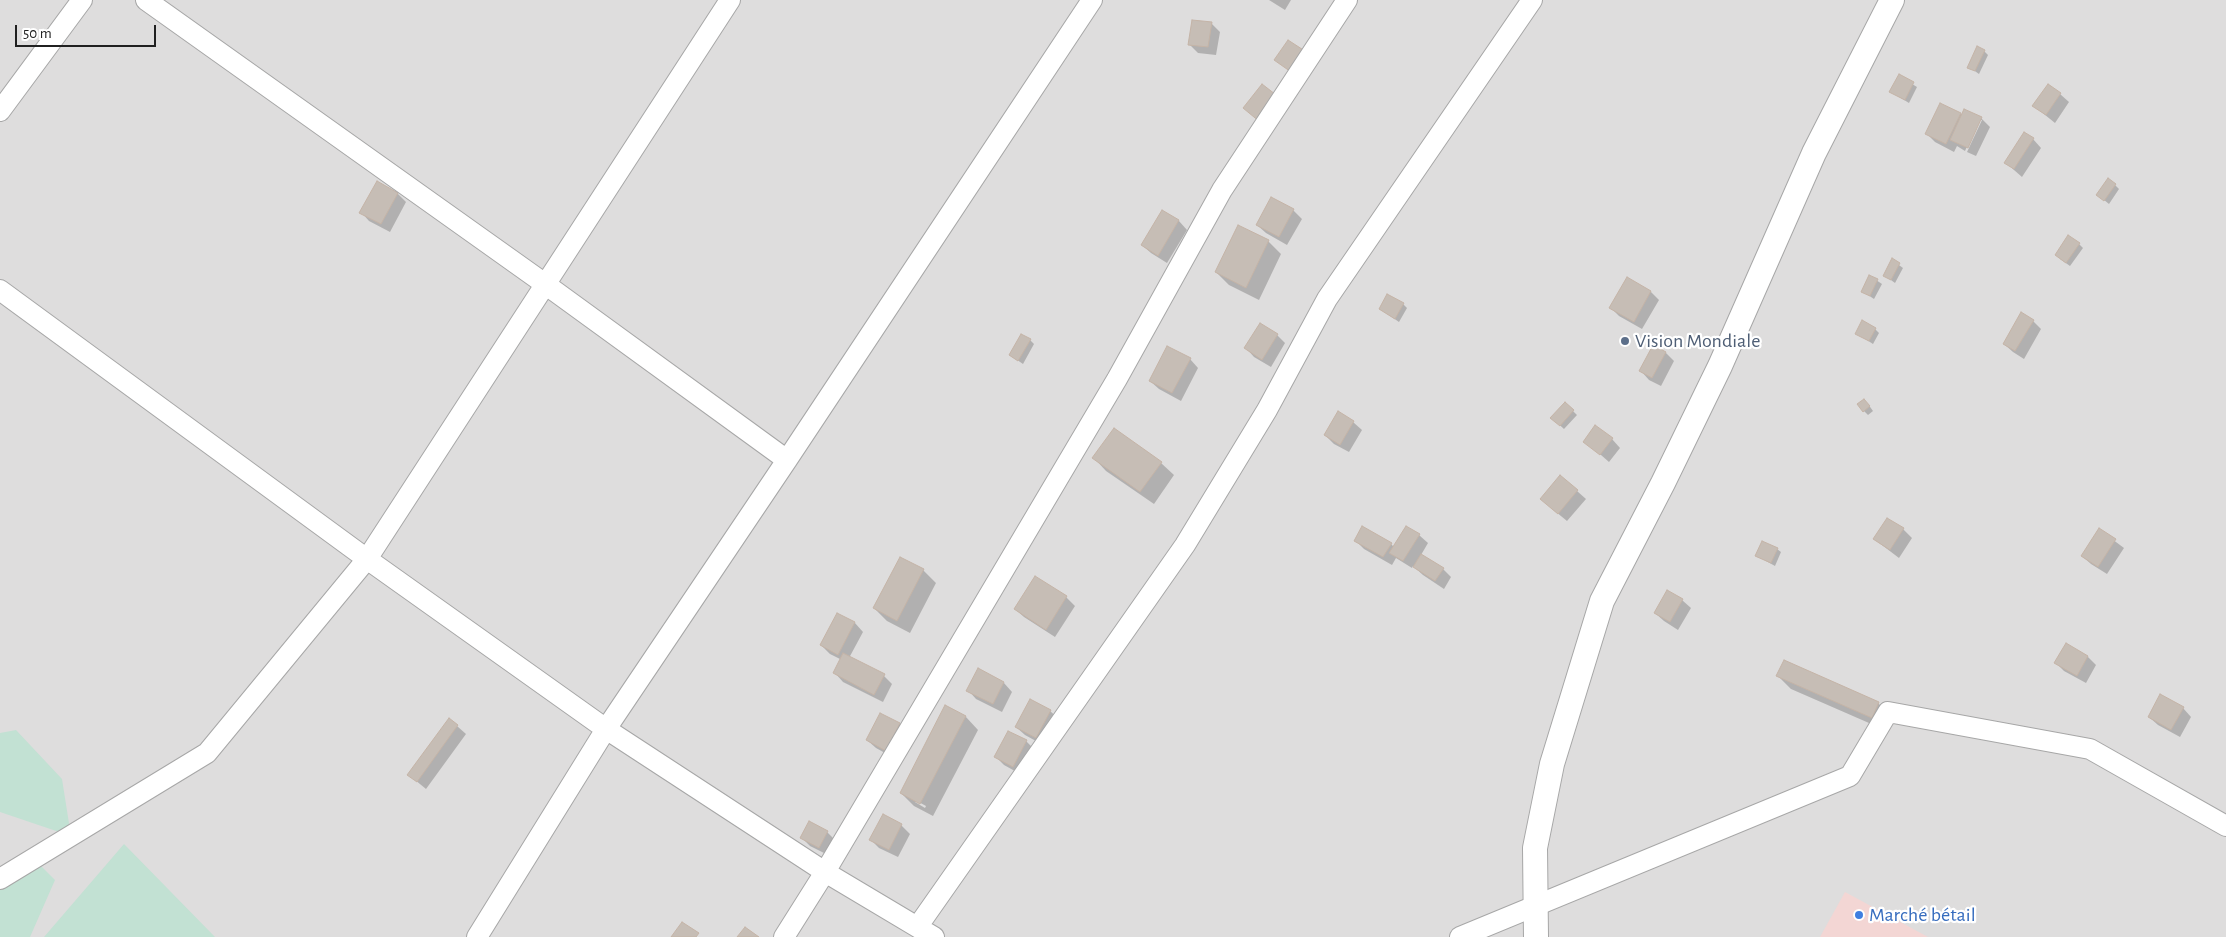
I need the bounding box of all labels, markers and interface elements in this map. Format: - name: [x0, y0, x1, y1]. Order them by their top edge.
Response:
- scale bar: [18, 15, 159, 47]
- text: 50 m: [23, 26, 52, 41]
- place label: Vision Mondiale: [1635, 329, 1761, 353]
- marker: Vision Mondiale: [1619, 335, 1631, 347]
- place label: Marché bétail: [1869, 903, 1976, 927]
- marker: Marché bétail: [1853, 909, 1865, 921]

